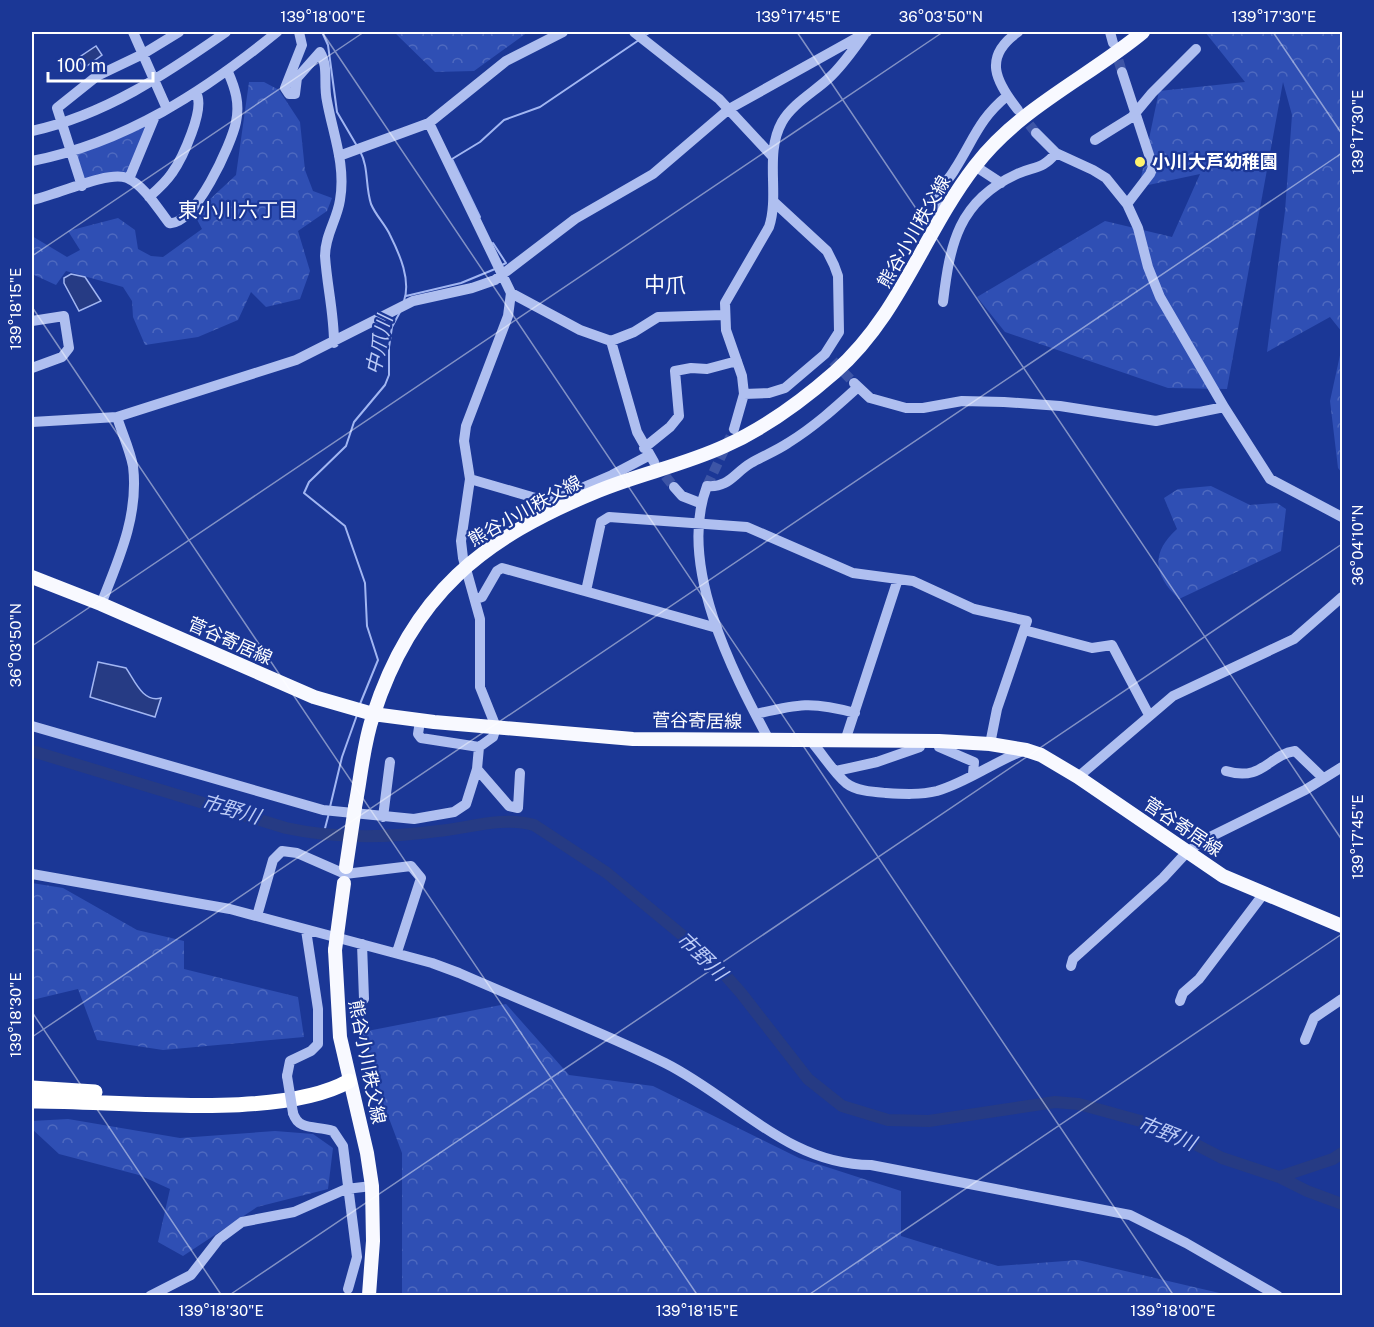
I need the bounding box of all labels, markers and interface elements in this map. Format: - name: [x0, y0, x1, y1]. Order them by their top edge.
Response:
- text: 139°18'00"E: [280, 8, 366, 25]
- text: 139°17'45"E: [755, 8, 841, 25]
- text: 36°03'50"N: [899, 8, 983, 25]
- text: 139°17'30"E: [1232, 8, 1316, 25]
- scale bar: [48, 45, 153, 83]
- text: 100 m: [57, 55, 106, 76]
- text: 139°17'30"E: [1349, 90, 1366, 174]
- place label: 小川大芦幼稚園: [1152, 151, 1278, 172]
- marker: 小川大芦幼稚園: [1133, 155, 1147, 169]
- street label: 熊谷小川秩父線: [873, 172, 954, 292]
- district label: 東小川六丁目: [178, 198, 298, 222]
- text: 139°18'15"E: [7, 268, 24, 350]
- district label: 中爪: [644, 272, 686, 297]
- water label: 中爪川: [361, 311, 397, 377]
- street label: 熊谷小川秩父線: [465, 471, 585, 550]
- text: 36°04'10"N: [1349, 505, 1366, 585]
- text: 36°03'50"N: [7, 603, 24, 687]
- street label: 菅谷寄居線: [185, 613, 276, 668]
- street label: 菅谷寄居線: [652, 709, 742, 732]
- water label: 市野川: [199, 789, 265, 829]
- street label: 菅谷寄居線: [1140, 793, 1226, 860]
- text: 139°17'45"E: [1349, 794, 1366, 880]
- water label: 市野川: [672, 927, 733, 987]
- text: 139°18'30"E: [7, 972, 24, 1058]
- street label: 熊谷小川秩父線: [345, 998, 390, 1126]
- water label: 市野川: [1135, 1111, 1201, 1156]
- text: 139°18'30"E: [178, 1302, 264, 1319]
- text: 139°18'15"E: [656, 1302, 738, 1319]
- text: 139°18'00"E: [1130, 1302, 1216, 1319]

